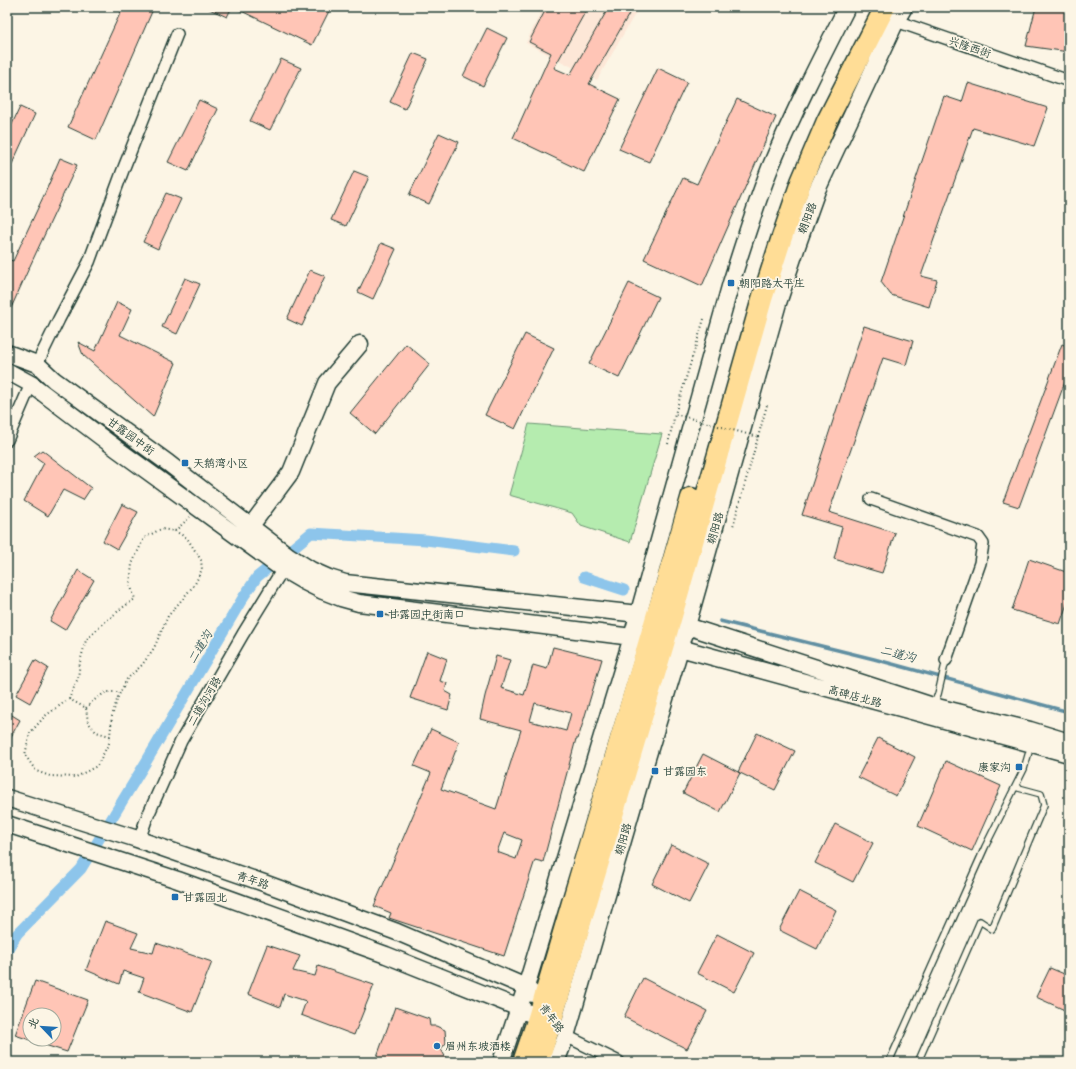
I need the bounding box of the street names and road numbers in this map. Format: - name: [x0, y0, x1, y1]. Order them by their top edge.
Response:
- street label: 兴隆西街: [947, 32, 994, 61]
- street label: 朝阳路: [794, 200, 819, 236]
- street label: 甘露园中街: [105, 413, 159, 458]
- street label: 朝阳路: [703, 510, 726, 546]
- street label: 二道沟河路: [183, 673, 224, 728]
- street label: 高碑店北路: [827, 681, 884, 710]
- street label: 朝阳路: [611, 821, 634, 857]
- street label: 青年路: [235, 867, 271, 892]
- street label: 青年路: [536, 1000, 568, 1035]

